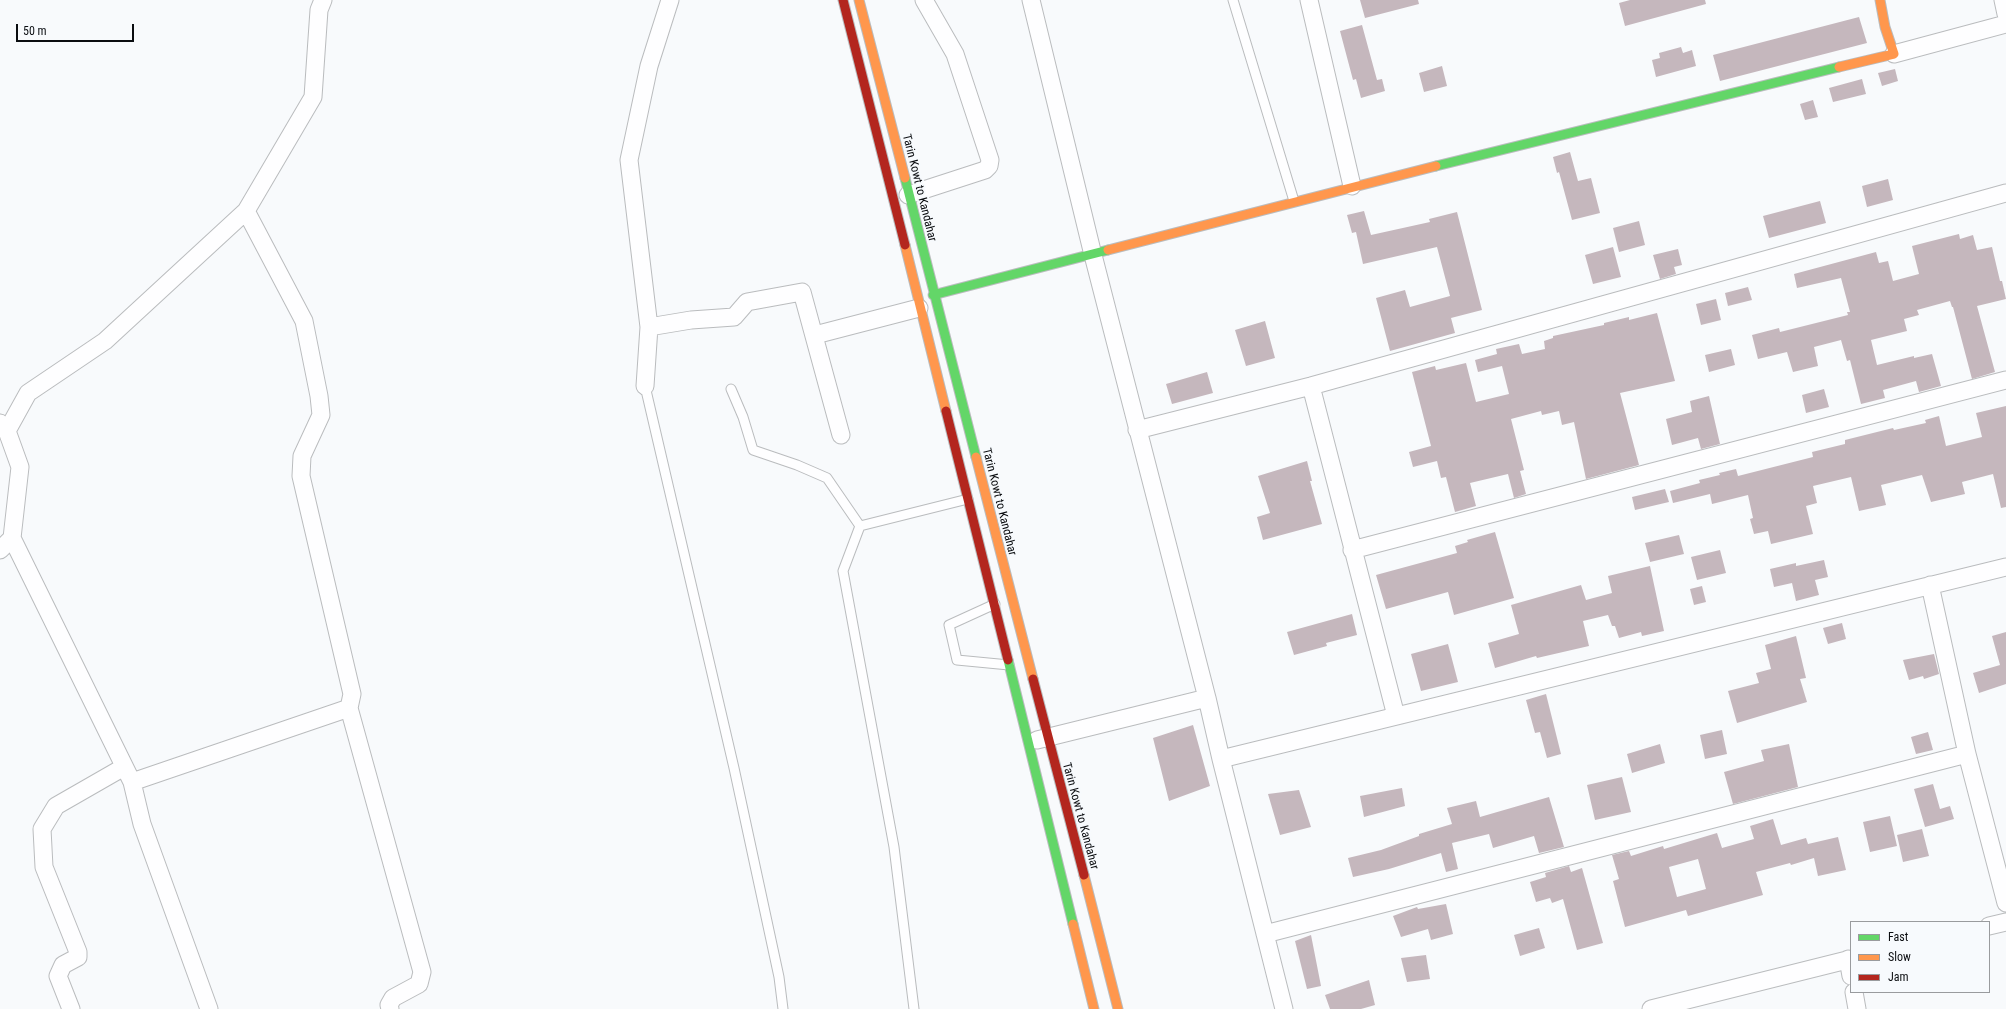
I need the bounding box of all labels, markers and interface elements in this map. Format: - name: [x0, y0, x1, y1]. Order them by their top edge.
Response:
- scale bar: [18, 16, 136, 42]
- text: 50 m: [23, 24, 47, 38]
- street label: Tarin Kowt to Kandahar: [899, 133, 939, 243]
- street label: Tarin Kowt to Kandahar: [979, 447, 1019, 557]
- street label: Tarin Kowt to Kandahar: [1059, 761, 1101, 871]
- legend: [1850, 921, 1990, 993]
- text: Fast: [1888, 930, 1908, 944]
- text: Slow: [1888, 950, 1911, 964]
- text: Jam: [1888, 970, 1909, 984]

